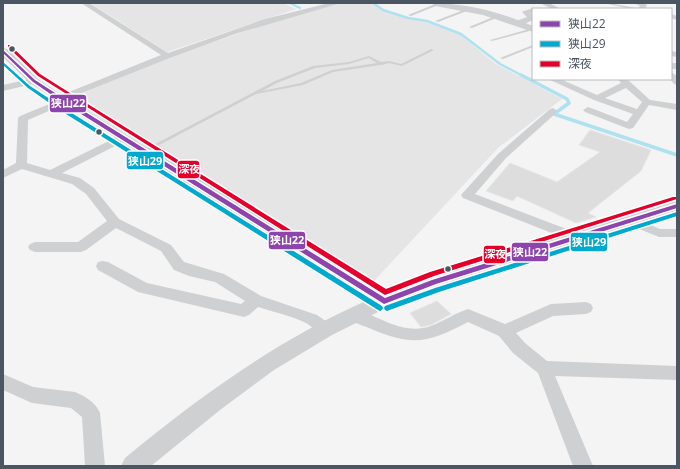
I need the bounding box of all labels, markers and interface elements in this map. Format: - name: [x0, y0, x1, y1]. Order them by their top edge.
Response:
- legend: [532, 8, 672, 80]
- text: 狭山22: [568, 15, 606, 32]
- text: 狭山29: [568, 35, 606, 52]
- unlabelled marker: [7, 44, 17, 54]
- text: 深夜: [568, 55, 592, 72]
- line badge: 狭山22: [49, 94, 87, 113]
- text: 狭山22: [51, 95, 85, 110]
- unlabelled marker: [94, 127, 104, 137]
- line badge: 狭山29: [126, 151, 164, 170]
- text: 狭山29: [128, 153, 162, 168]
- line badge: 深夜: [177, 160, 200, 179]
- text: 深夜: [178, 161, 200, 176]
- line badge: 狭山22: [268, 231, 306, 250]
- text: 狭山22: [270, 232, 304, 247]
- line badge: 狭山29: [570, 232, 608, 252]
- text: 狭山29: [572, 234, 606, 249]
- line badge: 狭山22: [511, 242, 549, 262]
- text: 狭山22: [513, 244, 547, 259]
- line badge: 深夜: [483, 245, 506, 264]
- text: 深夜: [484, 246, 506, 261]
- unlabelled marker: [443, 264, 453, 274]

